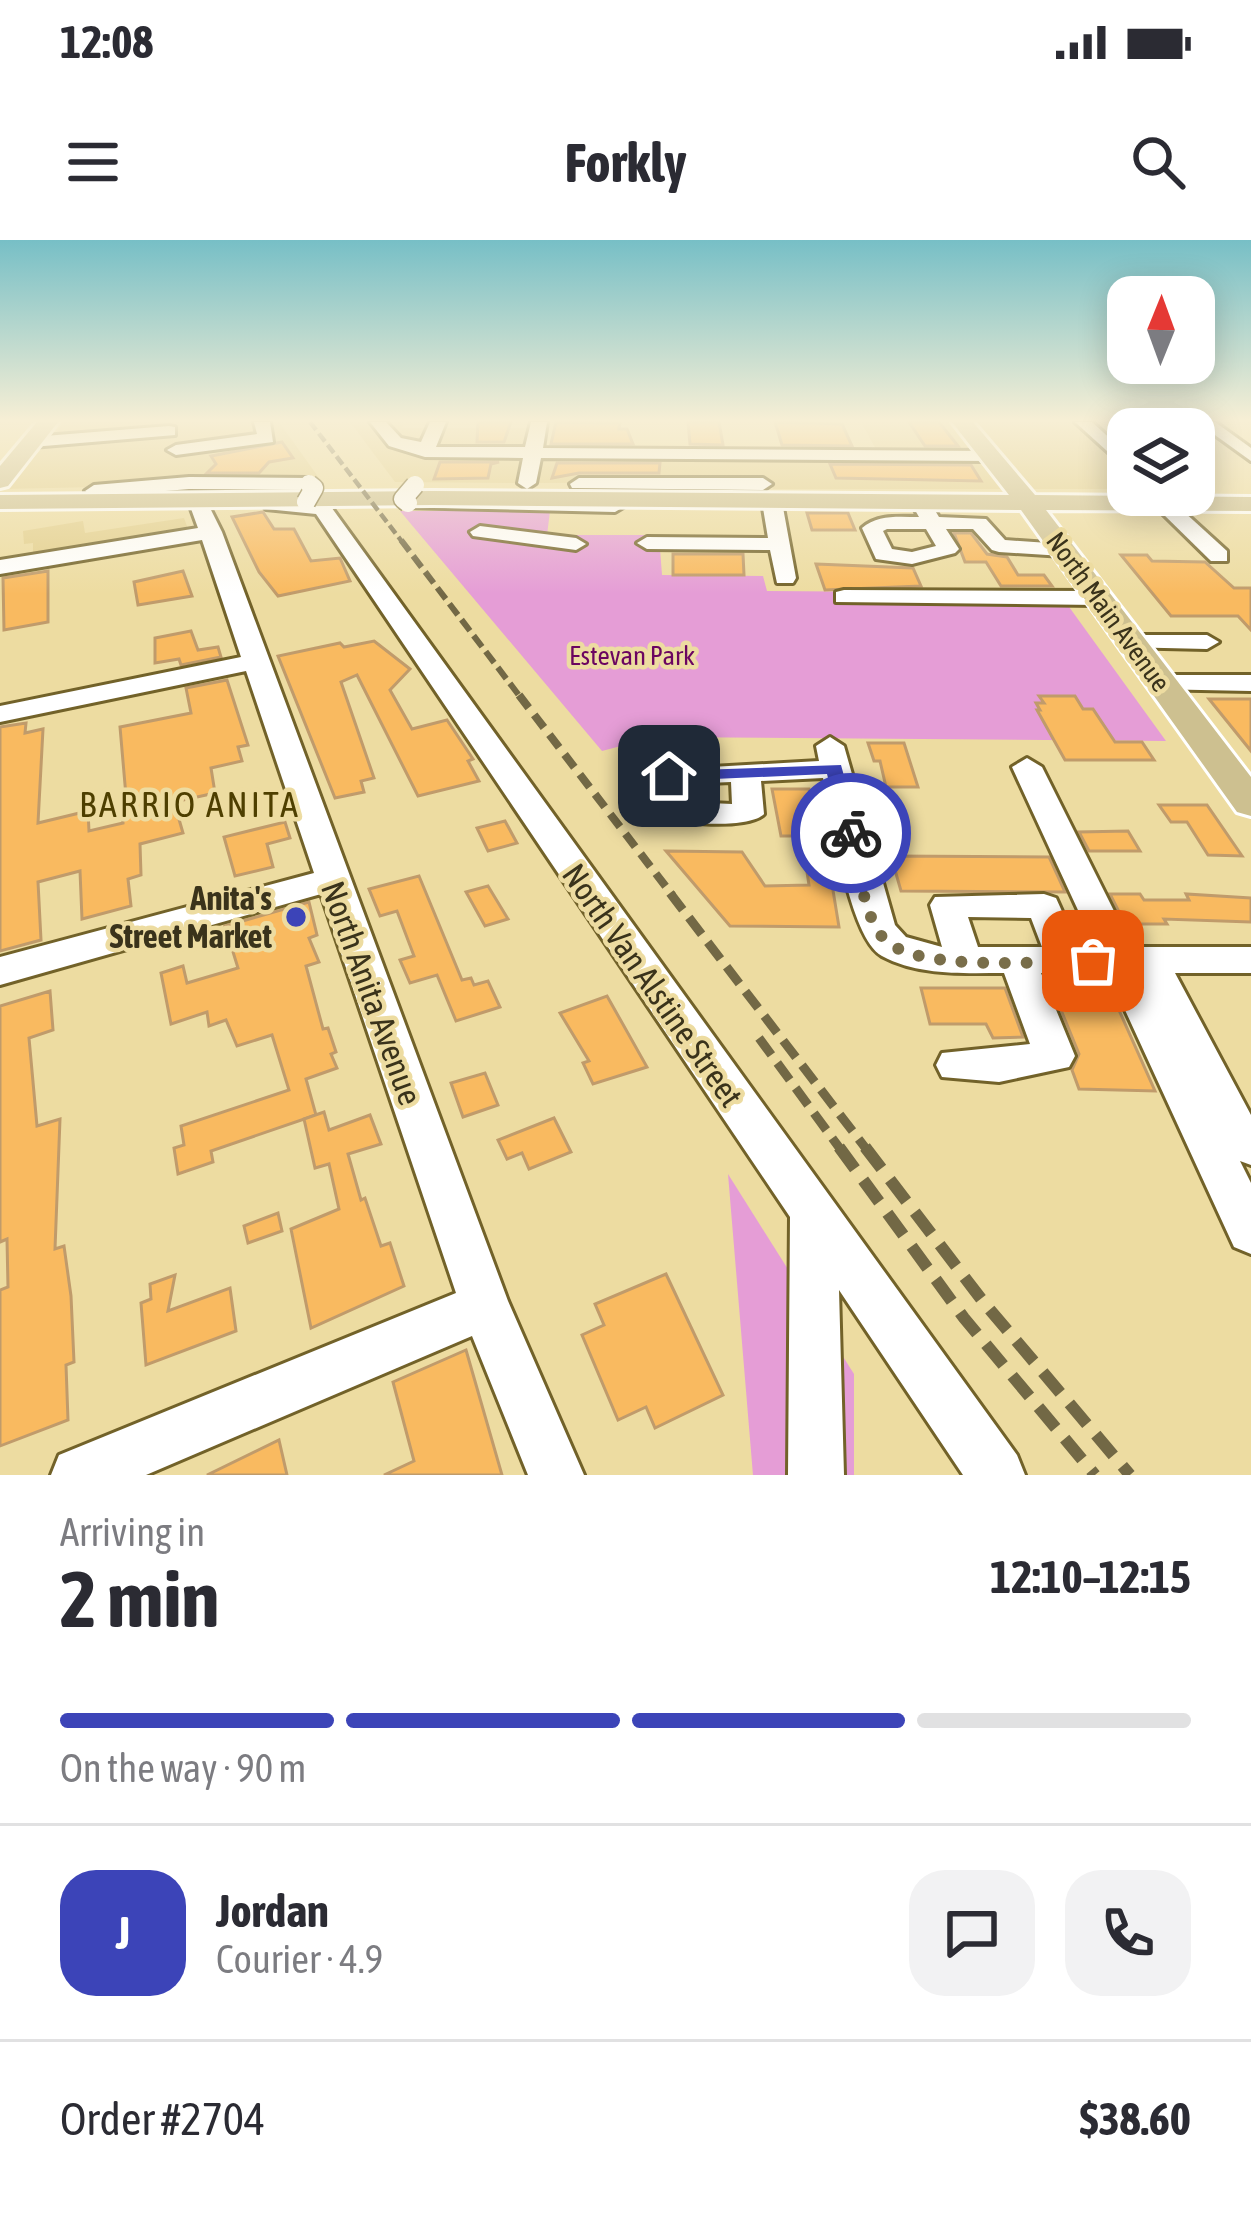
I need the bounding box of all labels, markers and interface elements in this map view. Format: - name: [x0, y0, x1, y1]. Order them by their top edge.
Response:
- text: 12:08: [60, 16, 154, 68]
- icon: menu: [60, 129, 126, 195]
- icon: search: [1125, 129, 1191, 195]
- text: Forkly: [565, 132, 686, 193]
- north arrow: [1107, 276, 1215, 384]
- map controls: [1107, 276, 1215, 516]
- button: layers: [1107, 408, 1215, 516]
- street label: North Main Avenue: [1040, 526, 1177, 697]
- park label: Estevan Park: [569, 640, 695, 671]
- pin: [618, 725, 720, 827]
- icon: home: [636, 743, 702, 809]
- courier: [791, 773, 911, 893]
- district label: BARRIO ANITA: [79, 783, 301, 825]
- icon: bike: [818, 800, 884, 866]
- street label: North Van Alstine Street: [555, 857, 751, 1113]
- street label: North Anita Avenue: [314, 876, 430, 1110]
- place label: Anita's Street Market: [110, 879, 272, 955]
- marker: Anita's Street Market: [283, 904, 309, 930]
- pin: [1042, 910, 1144, 1012]
- icon: bag: [1060, 928, 1126, 994]
- text: Arriving in: [60, 1510, 205, 1554]
- text: 12:10–12:15: [990, 1551, 1191, 1603]
- text: 2 min: [60, 1554, 219, 1644]
- text: On the way · 90 m: [60, 1746, 306, 1790]
- button: chat: [909, 1870, 1035, 1996]
- button: phone: [1065, 1870, 1191, 1996]
- text: Jordan: [216, 1885, 329, 1937]
- text: J: [116, 1907, 130, 1959]
- text: Courier · 4.9: [216, 1937, 383, 1981]
- text: Order #2704: [60, 2093, 265, 2145]
- text: $38.60: [1079, 2093, 1191, 2145]

